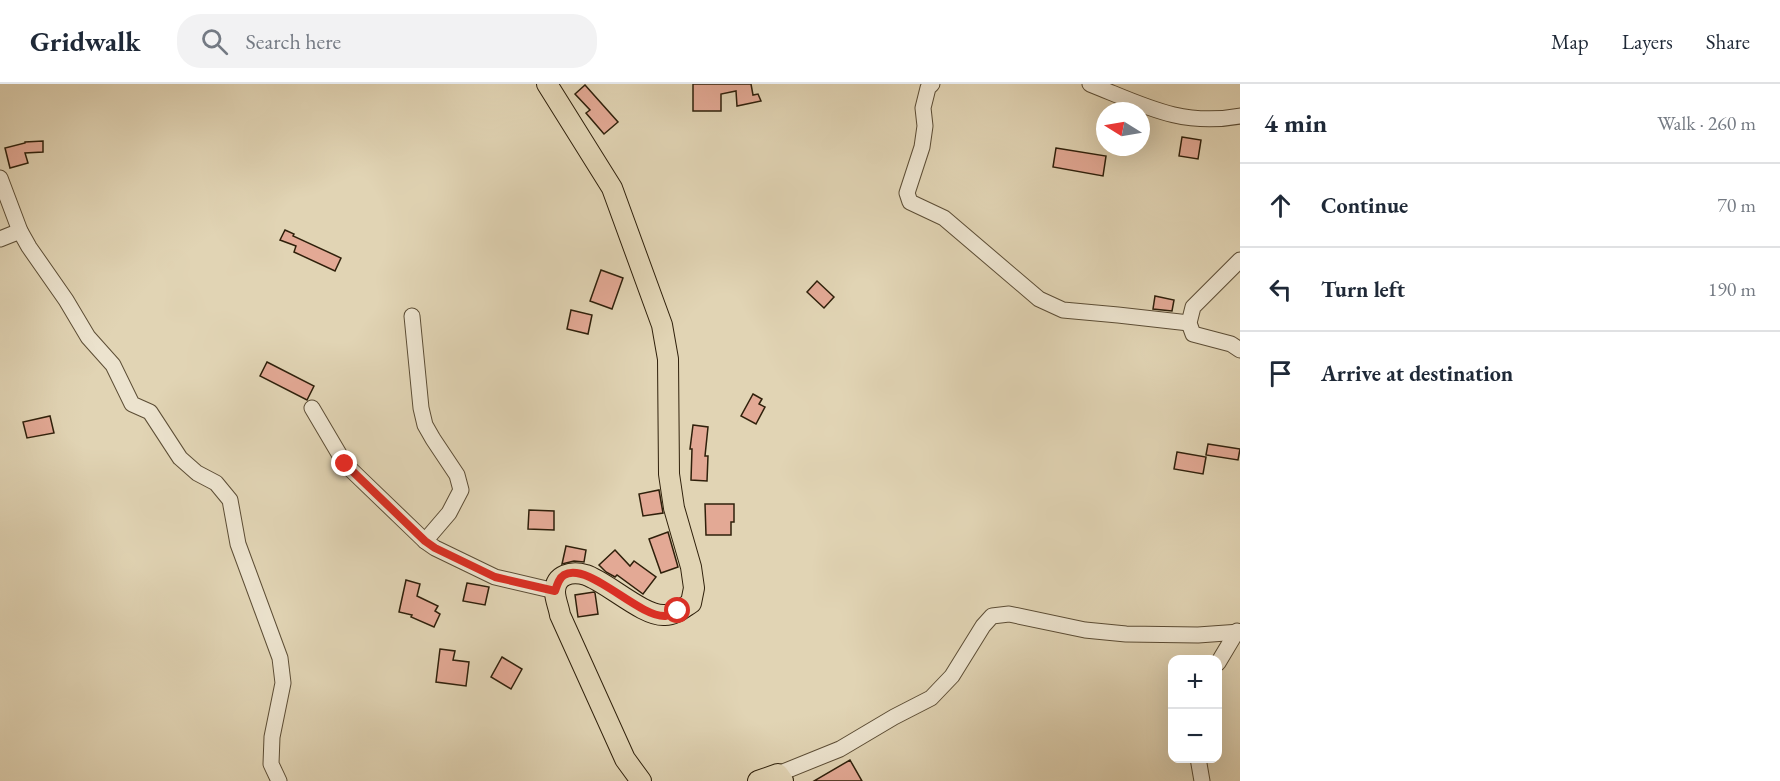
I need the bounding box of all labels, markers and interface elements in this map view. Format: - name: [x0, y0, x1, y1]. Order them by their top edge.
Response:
- search box: [177, 14, 597, 68]
- text: Gridwalk: [30, 23, 141, 59]
- icon: search: [198, 25, 231, 58]
- text: Search here: [246, 27, 341, 56]
- text: Map: [1551, 28, 1589, 55]
- text: Layers: [1622, 28, 1673, 55]
- text: Share: [1706, 28, 1750, 55]
- north arrow: [1096, 102, 1150, 156]
- text: 4 min: [1264, 106, 1327, 140]
- text: Walk · 260 m: [1657, 110, 1756, 136]
- icon: ahead: [1264, 189, 1297, 222]
- text: Continue: [1321, 191, 1408, 220]
- text: 70 m: [1717, 192, 1756, 218]
- icon: left: [1264, 273, 1297, 306]
- text: Turn left: [1321, 275, 1405, 304]
- text: 190 m: [1708, 276, 1756, 302]
- icon: arrive: [1264, 357, 1297, 390]
- text: Arrive at destination: [1321, 359, 1513, 388]
- route end: [331, 450, 357, 476]
- route start: [664, 597, 690, 623]
- map controls: [1168, 655, 1222, 763]
- button: +: [1168, 655, 1222, 709]
- button: −: [1168, 709, 1222, 763]

